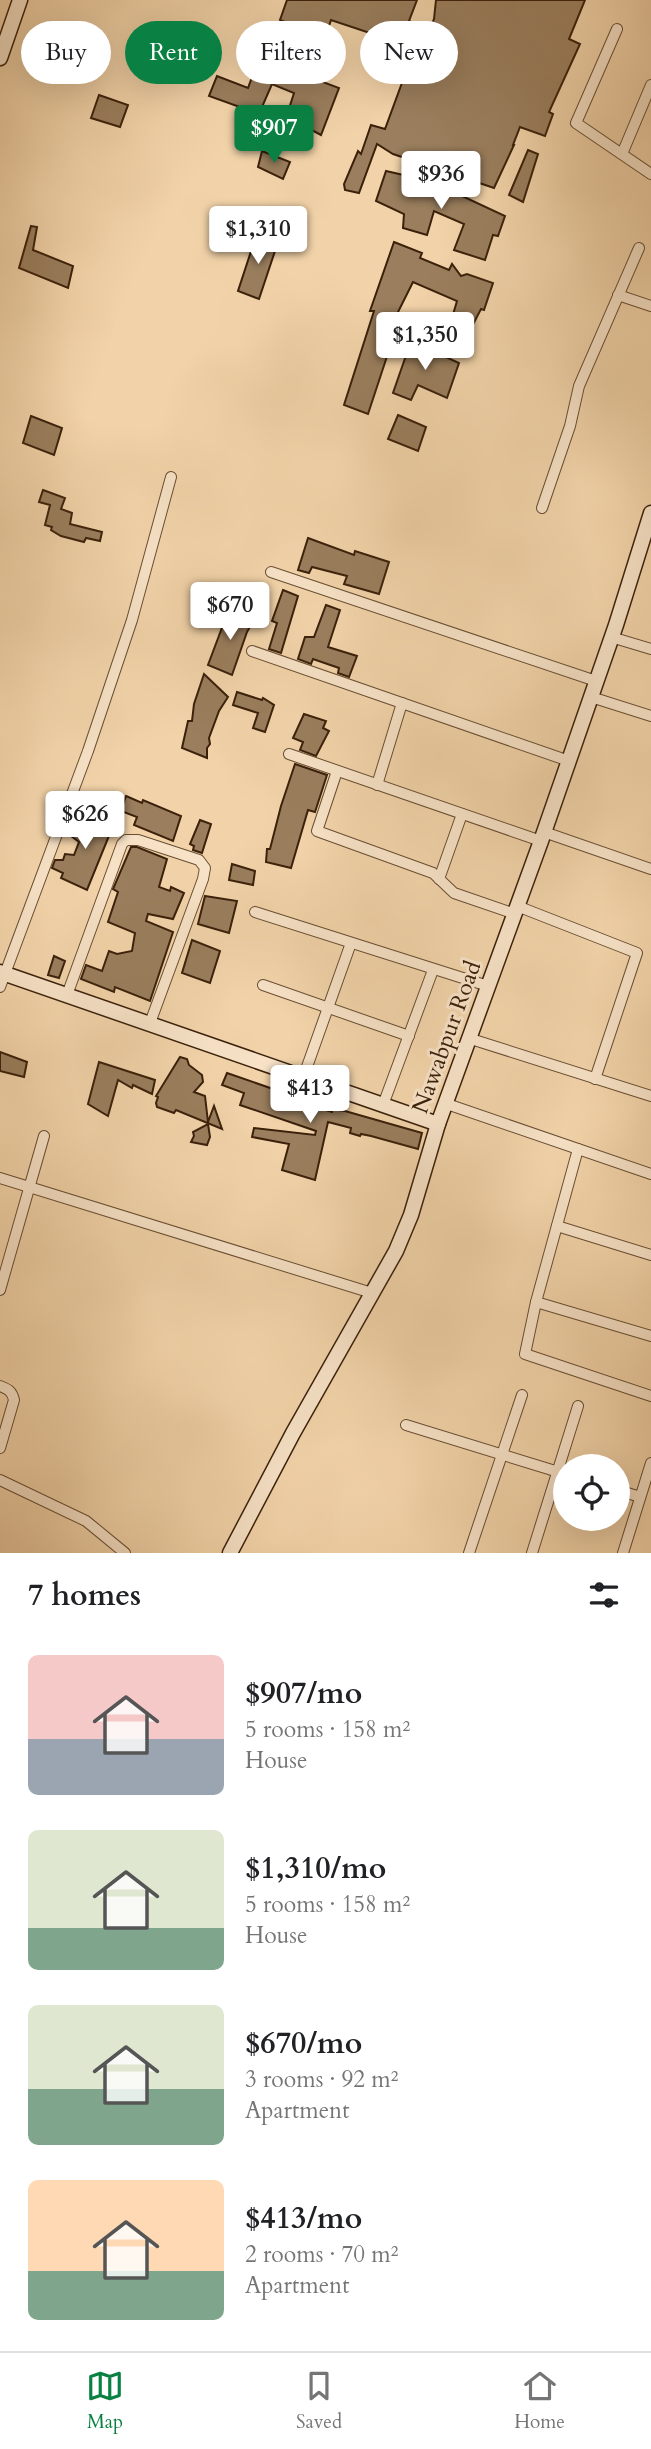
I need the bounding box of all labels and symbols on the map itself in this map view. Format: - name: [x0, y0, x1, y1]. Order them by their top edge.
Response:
- pin: $907: [233, 106, 315, 165]
- pin: $936: [400, 152, 482, 211]
- pin: $1,310: [201, 206, 315, 266]
- pin: $1,350: [368, 312, 482, 372]
- pin: $670: [189, 582, 271, 642]
- pin: $626: [44, 792, 126, 851]
- street label: Nawabpur Road: [404, 956, 489, 1118]
- pin: $413: [269, 1066, 351, 1125]

